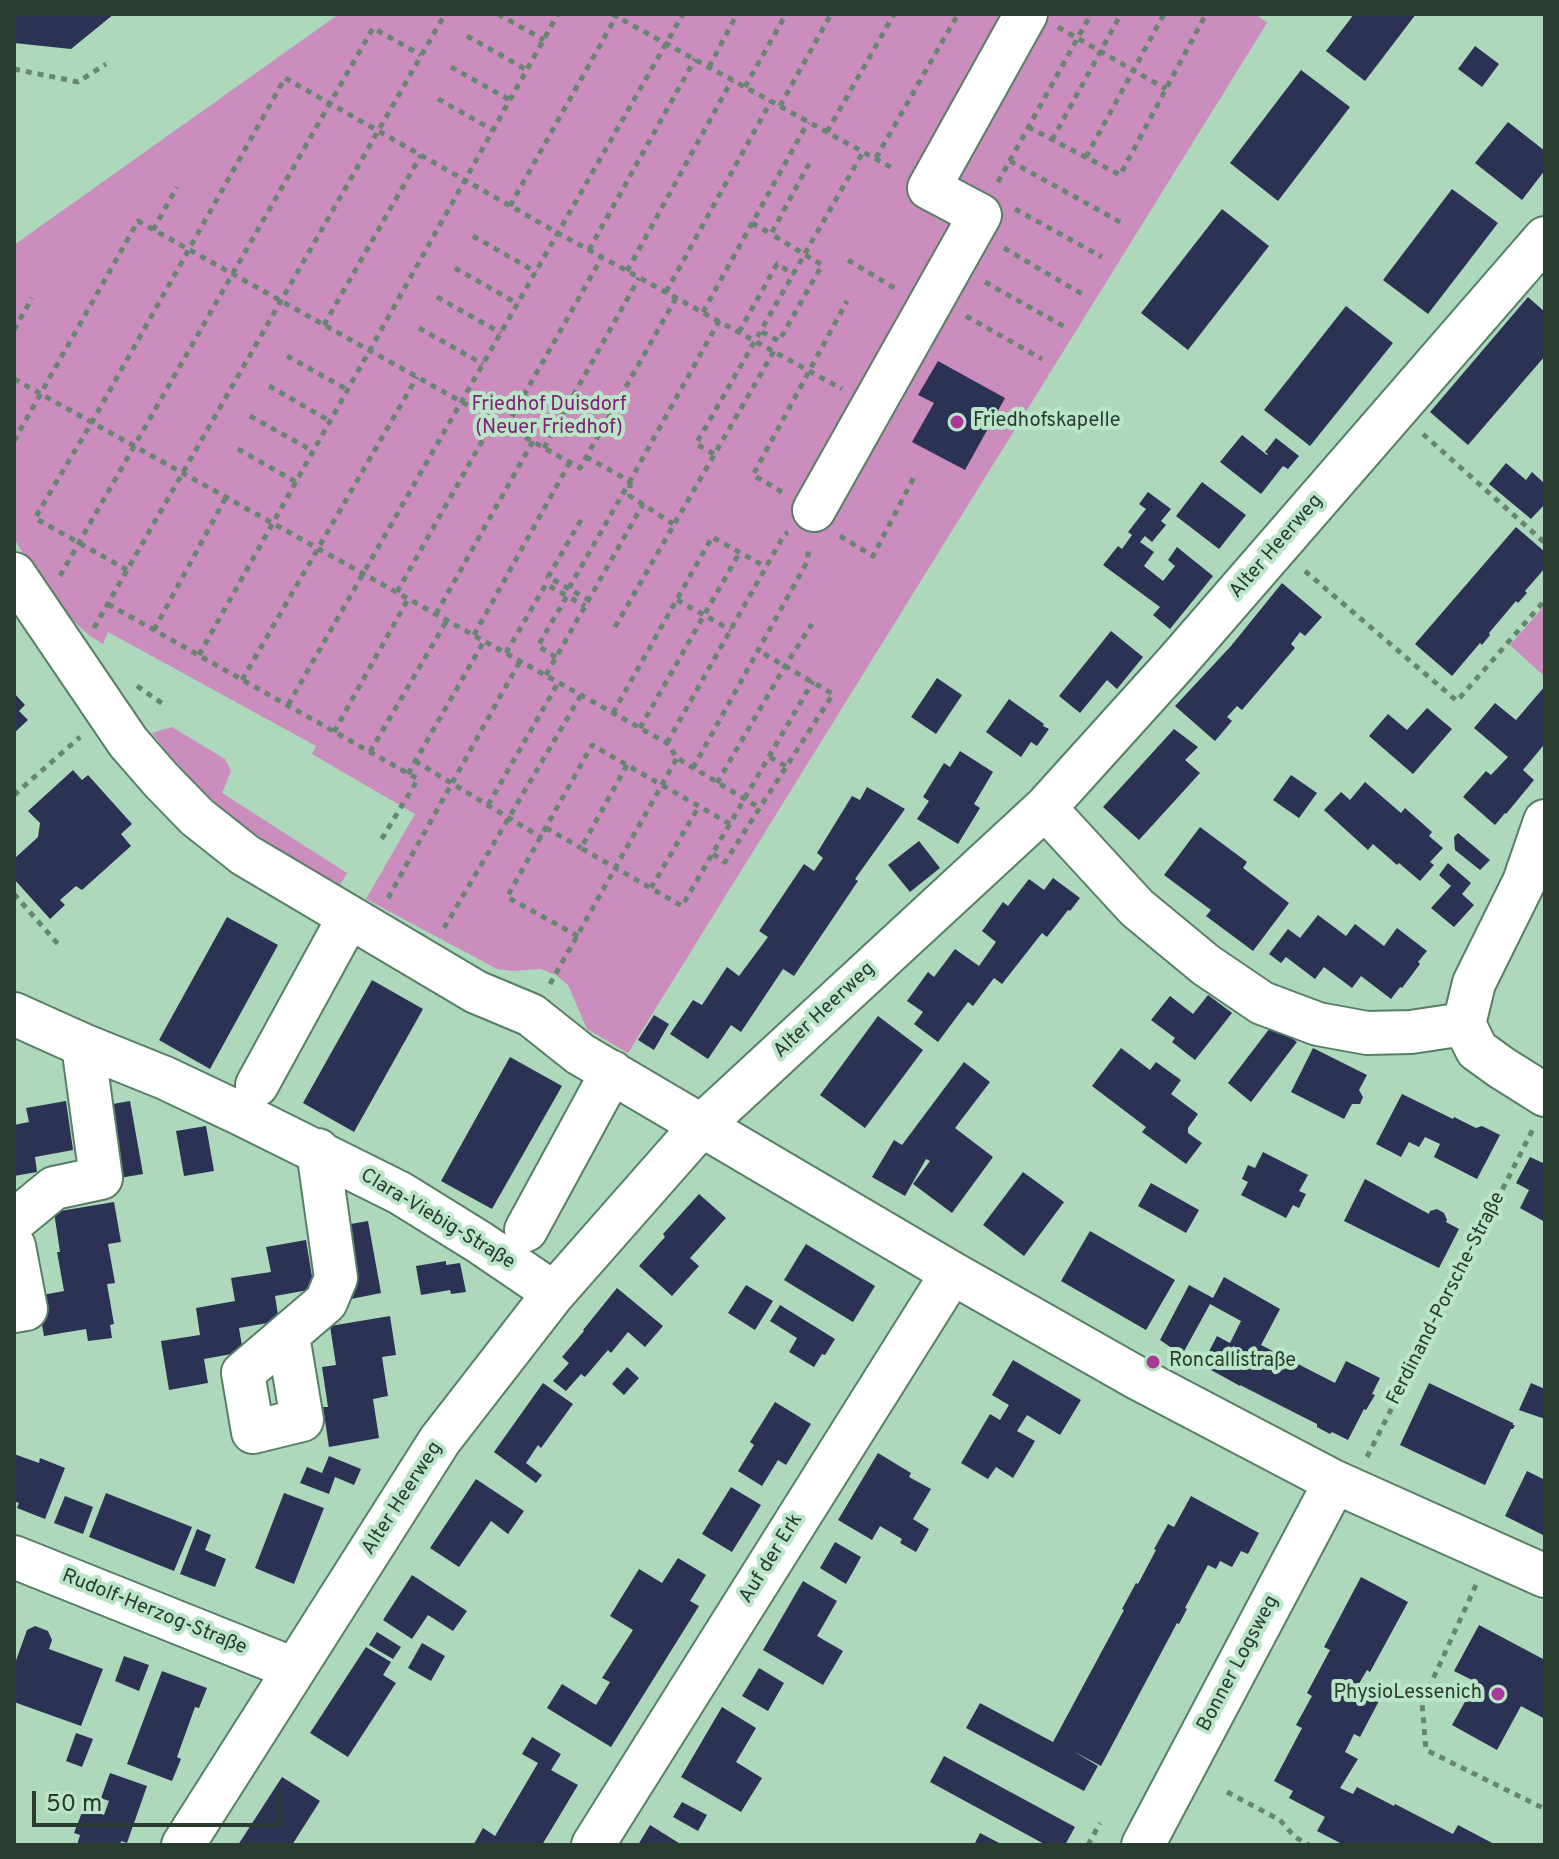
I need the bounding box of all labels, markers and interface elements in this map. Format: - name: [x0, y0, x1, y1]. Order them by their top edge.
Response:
- park label: Friedhof Duisdorf (Neuer Friedhof): [472, 394, 626, 441]
- place label: Friedhofskapelle: [973, 410, 1120, 434]
- marker: Friedhofskapelle: [948, 413, 966, 431]
- street label: Alter Heerweg: [1225, 490, 1329, 604]
- street label: Alter Heerweg: [769, 958, 881, 1064]
- street label: Clara-Viebig-Straße: [355, 1164, 519, 1276]
- street label: Ferdinand-Porsche-Straße: [1383, 1188, 1511, 1410]
- place label: Roncallistraße: [1169, 1350, 1296, 1374]
- marker: Roncallistraße: [1144, 1353, 1162, 1371]
- street label: Alter Heerweg: [358, 1438, 448, 1560]
- street label: Auf der Erk: [735, 1510, 809, 1608]
- street label: Rudolf-Herzog-Straße: [58, 1565, 250, 1661]
- street label: Bonner Logsweg: [1193, 1592, 1285, 1736]
- place label: PhysioLessenich: [1334, 1682, 1482, 1706]
- marker: PhysioLessenich: [1489, 1685, 1507, 1703]
- scale bar: [36, 1775, 286, 1825]
- text: 50 m: [46, 1790, 102, 1820]

